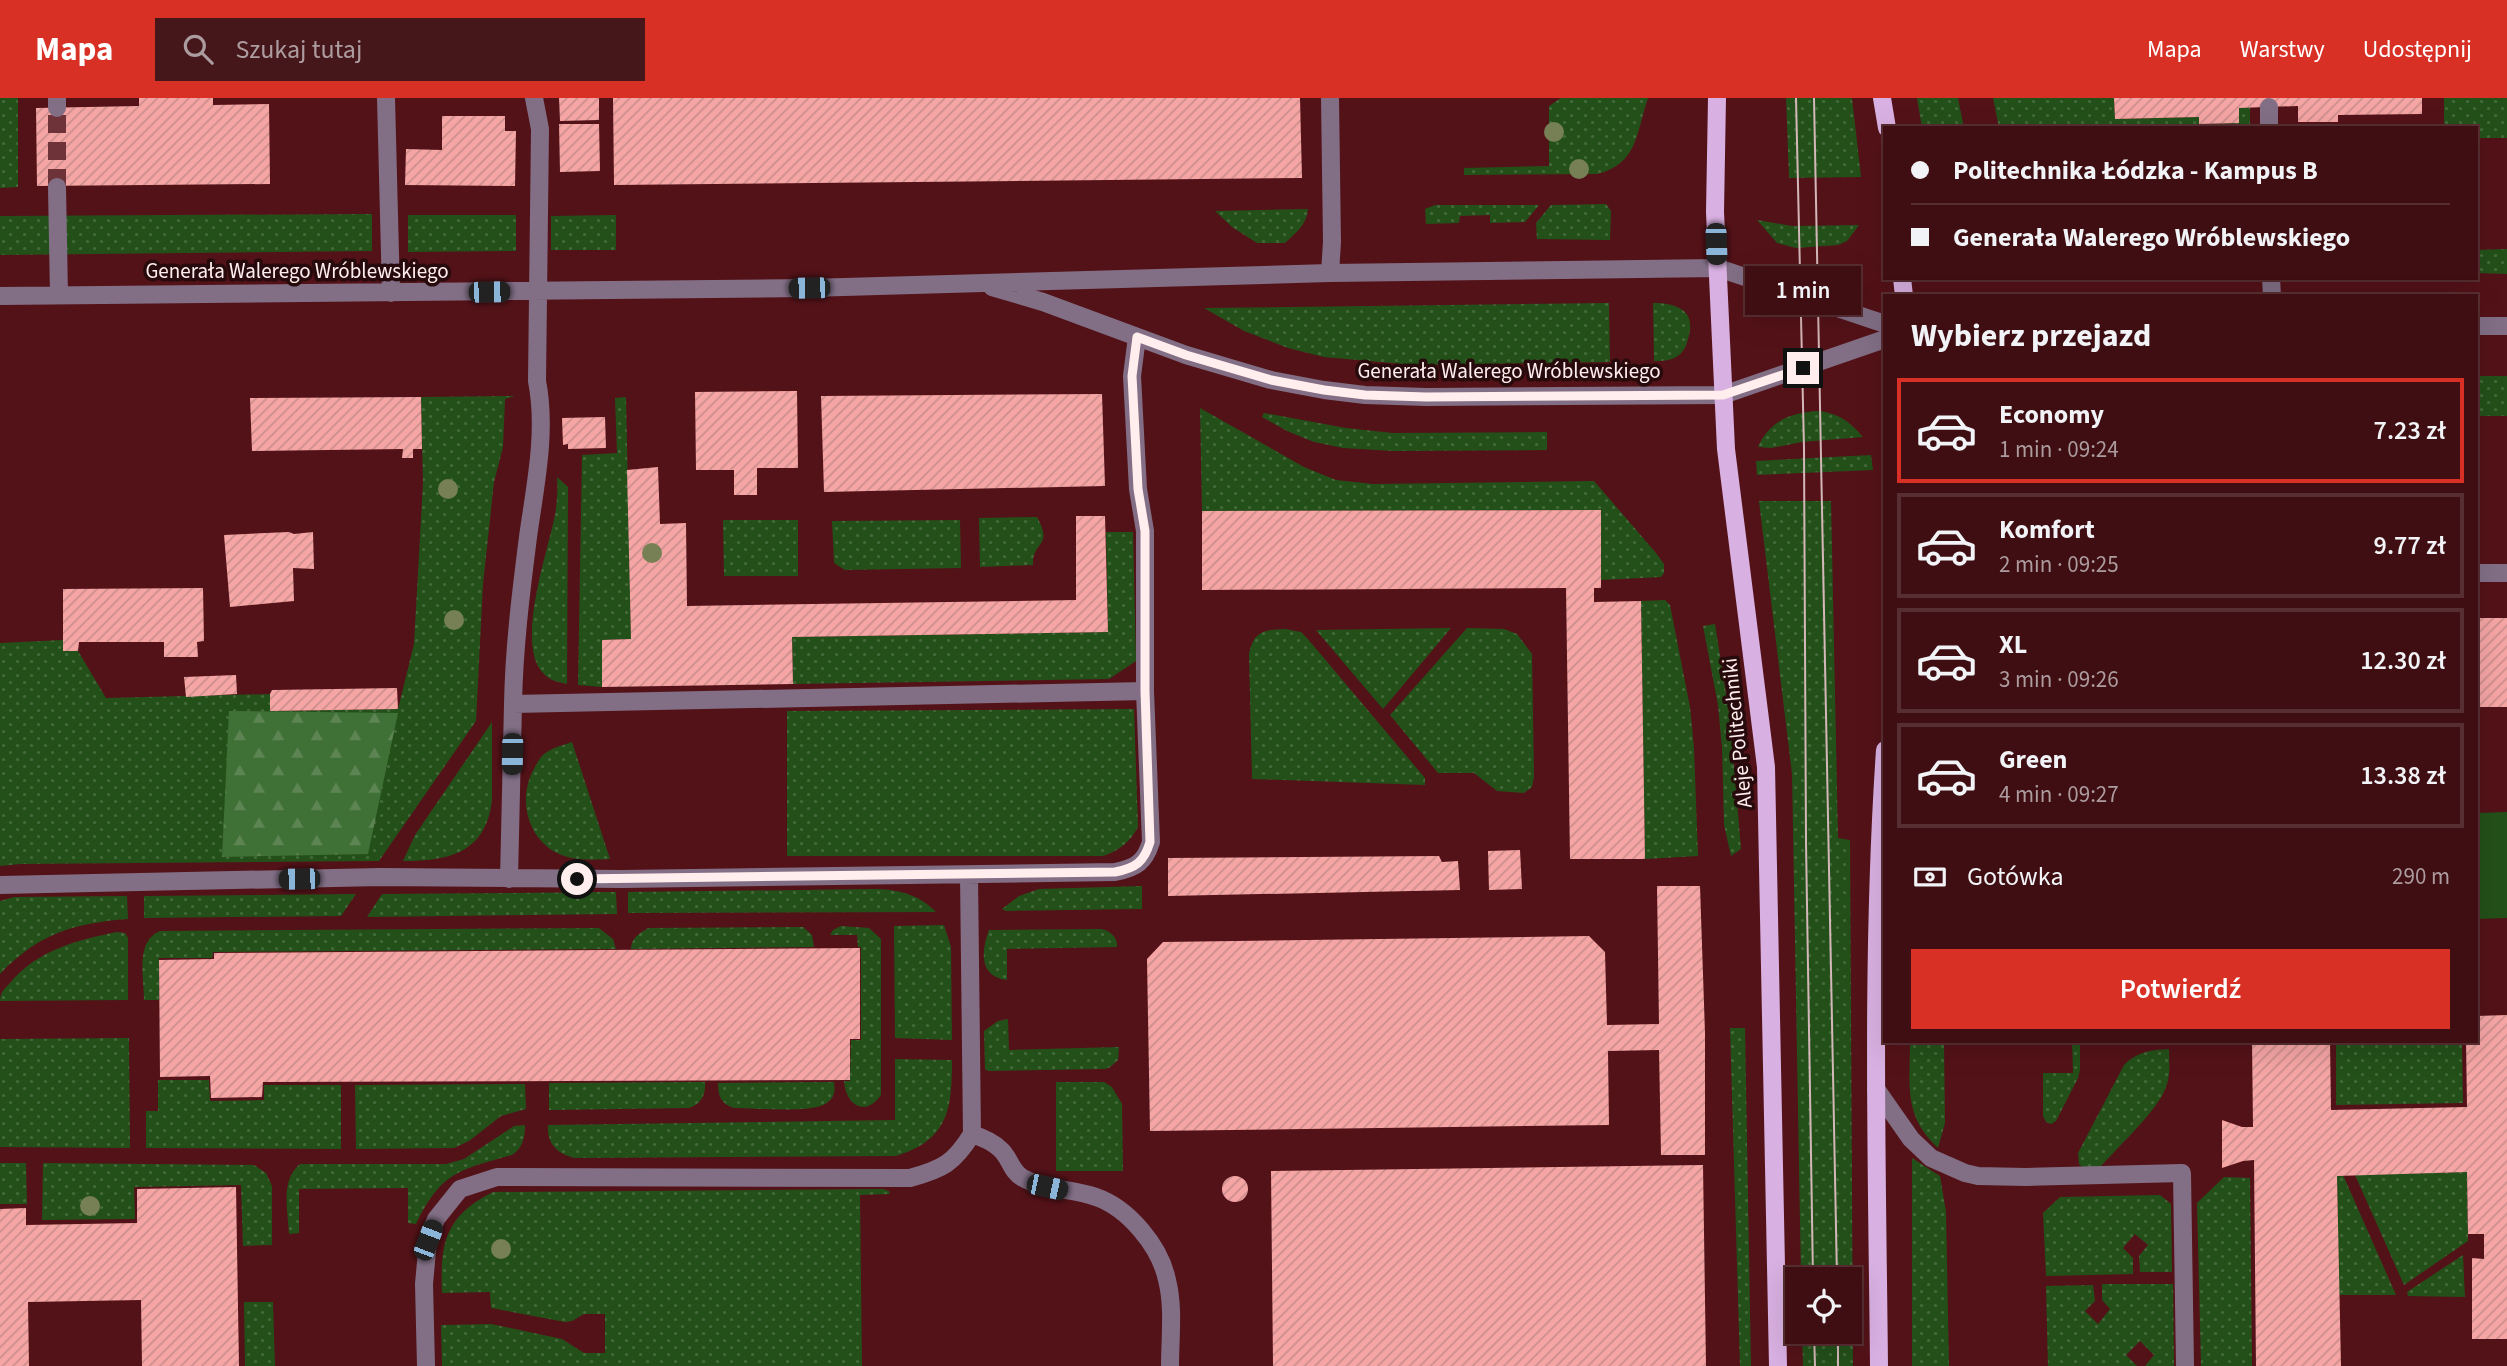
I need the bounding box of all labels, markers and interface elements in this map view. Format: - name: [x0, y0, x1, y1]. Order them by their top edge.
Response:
- search box: [155, 18, 645, 81]
- text: Mapa: [35, 26, 113, 73]
- icon: search: [179, 30, 217, 68]
- text: Szukaj tutaj: [235, 31, 362, 68]
- text: Mapa: [2147, 32, 2202, 67]
- text: Warstwy: [2240, 32, 2325, 67]
- text: Udostępnij: [2363, 32, 2472, 67]
- text: Politechnika Łódzka - Kampus B: [1953, 152, 2318, 189]
- text: Generała Walerego Wróblewskiego: [1953, 219, 2350, 256]
- car: [1705, 223, 1728, 265]
- street label: Generała Walerego Wróblewskiego: [145, 256, 449, 286]
- callout: 1 min: [1745, 266, 1861, 316]
- text: 1 min: [1776, 274, 1830, 307]
- car: [788, 277, 831, 299]
- car: [468, 281, 511, 303]
- text: Wybierz przejazd: [1911, 313, 2151, 359]
- route end: [1787, 352, 1819, 384]
- street label: Generała Walerego Wróblewskiego: [1357, 356, 1661, 386]
- text: Economy: [1999, 396, 2104, 433]
- icon: car: [1915, 399, 1978, 462]
- text: 7.23 zł: [2374, 412, 2446, 449]
- text: 1 min · 09:24: [1999, 433, 2119, 466]
- text: Komfort: [1999, 511, 2095, 548]
- icon: car: [1915, 514, 1978, 577]
- text: 9.77 zł: [2374, 527, 2446, 564]
- text: 2 min · 09:25: [1999, 548, 2119, 581]
- text: XL: [1999, 626, 2027, 663]
- icon: car: [1915, 629, 1978, 692]
- text: 12.30 zł: [2360, 642, 2446, 679]
- street label: Aleje Politechniki: [1714, 656, 1760, 810]
- text: 3 min · 09:26: [1999, 663, 2119, 696]
- car: [502, 733, 523, 775]
- text: Green: [1999, 741, 2067, 778]
- icon: car: [1915, 744, 1978, 807]
- text: 13.38 zł: [2360, 757, 2446, 794]
- text: 4 min · 09:27: [1999, 778, 2119, 811]
- icon: cash: [1911, 858, 1949, 896]
- text: Gotówka: [1967, 858, 2064, 895]
- text: 290 m: [2392, 860, 2450, 893]
- route start: [561, 863, 593, 895]
- car: [278, 868, 321, 890]
- button: Potwierdź: [1911, 949, 2450, 1029]
- car: [1025, 1172, 1070, 1202]
- car: [411, 1217, 446, 1263]
- map controls: [1785, 1267, 1862, 1344]
- button: locate: [1785, 1267, 1862, 1344]

